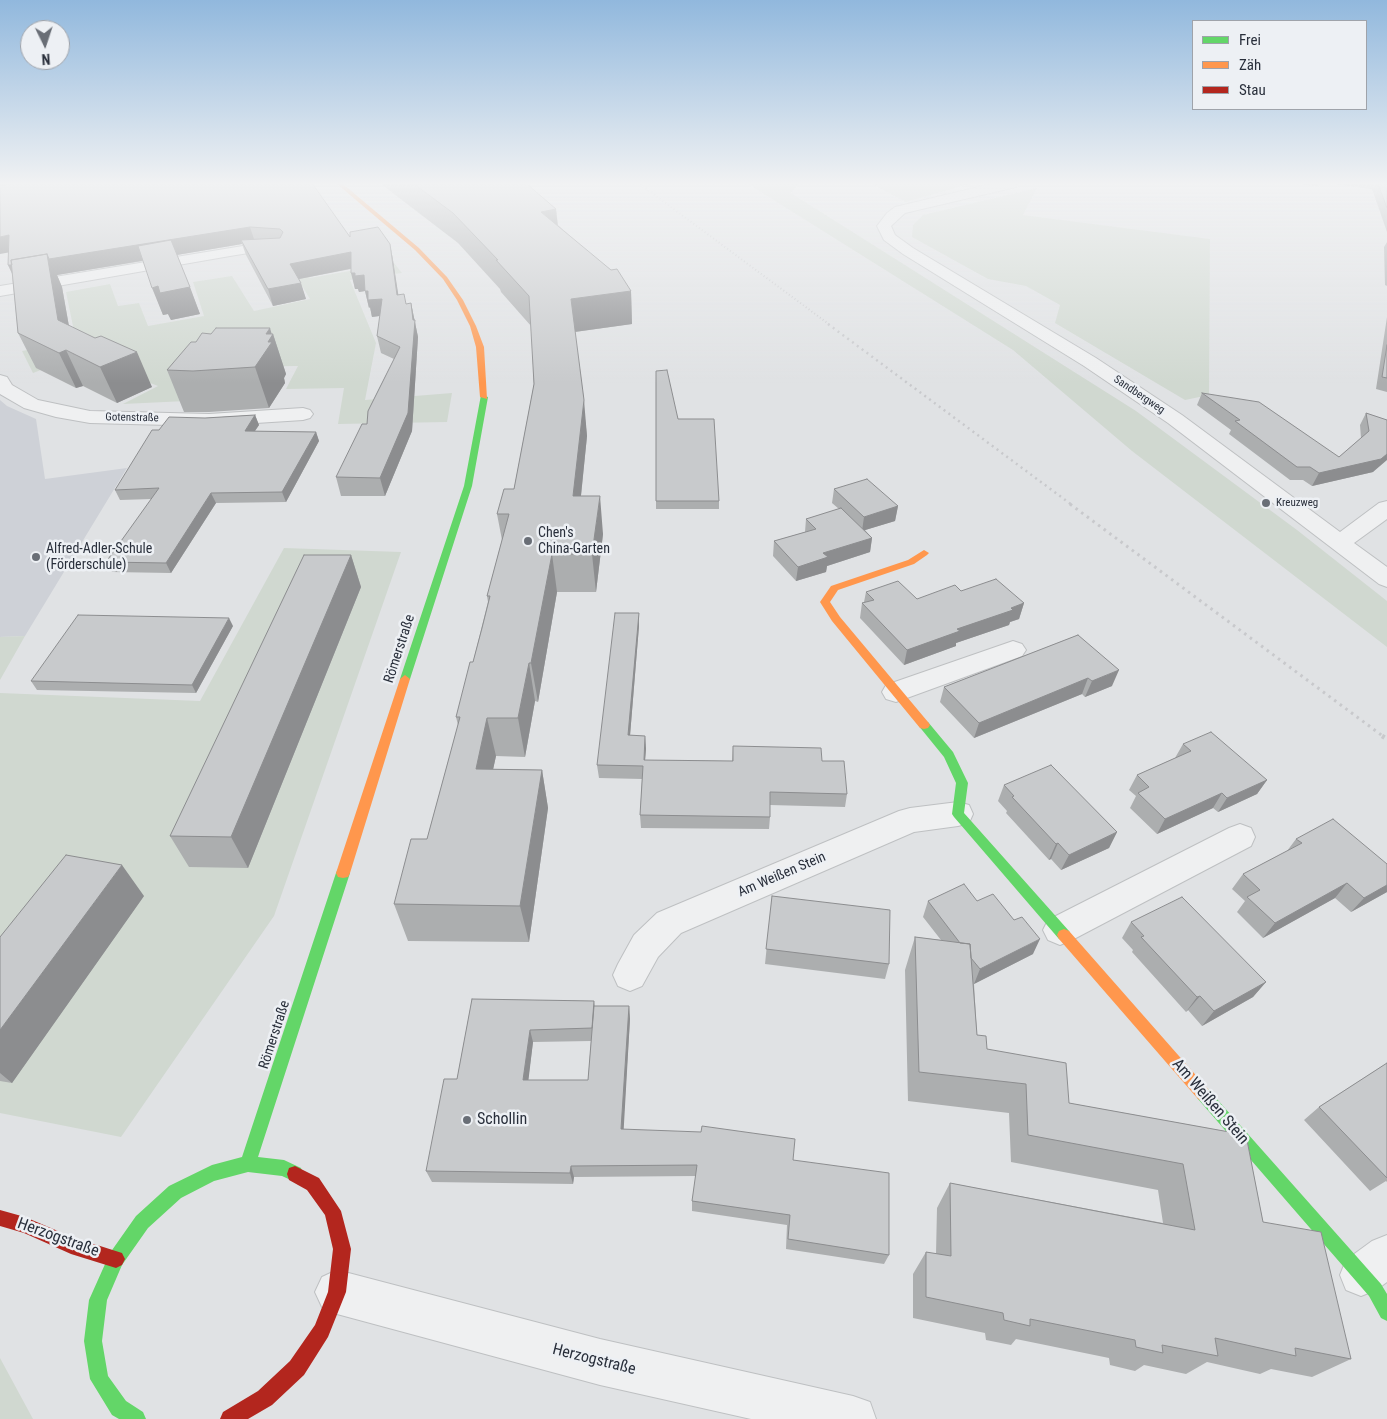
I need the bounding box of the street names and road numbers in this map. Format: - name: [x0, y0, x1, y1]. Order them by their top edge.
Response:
- street label: Sandbergweg: [1111, 373, 1167, 417]
- street label: Gotenstraße: [105, 411, 159, 425]
- street label: Römerstraße: [381, 613, 419, 685]
- street label: Am Weißen Stein: [736, 849, 828, 901]
- street label: Römerstraße: [256, 999, 294, 1071]
- street label: Am Weißen Stein: [1168, 1055, 1252, 1149]
- street label: Herzogstraße: [15, 1214, 101, 1262]
- street label: Herzogstraße: [550, 1340, 638, 1380]

